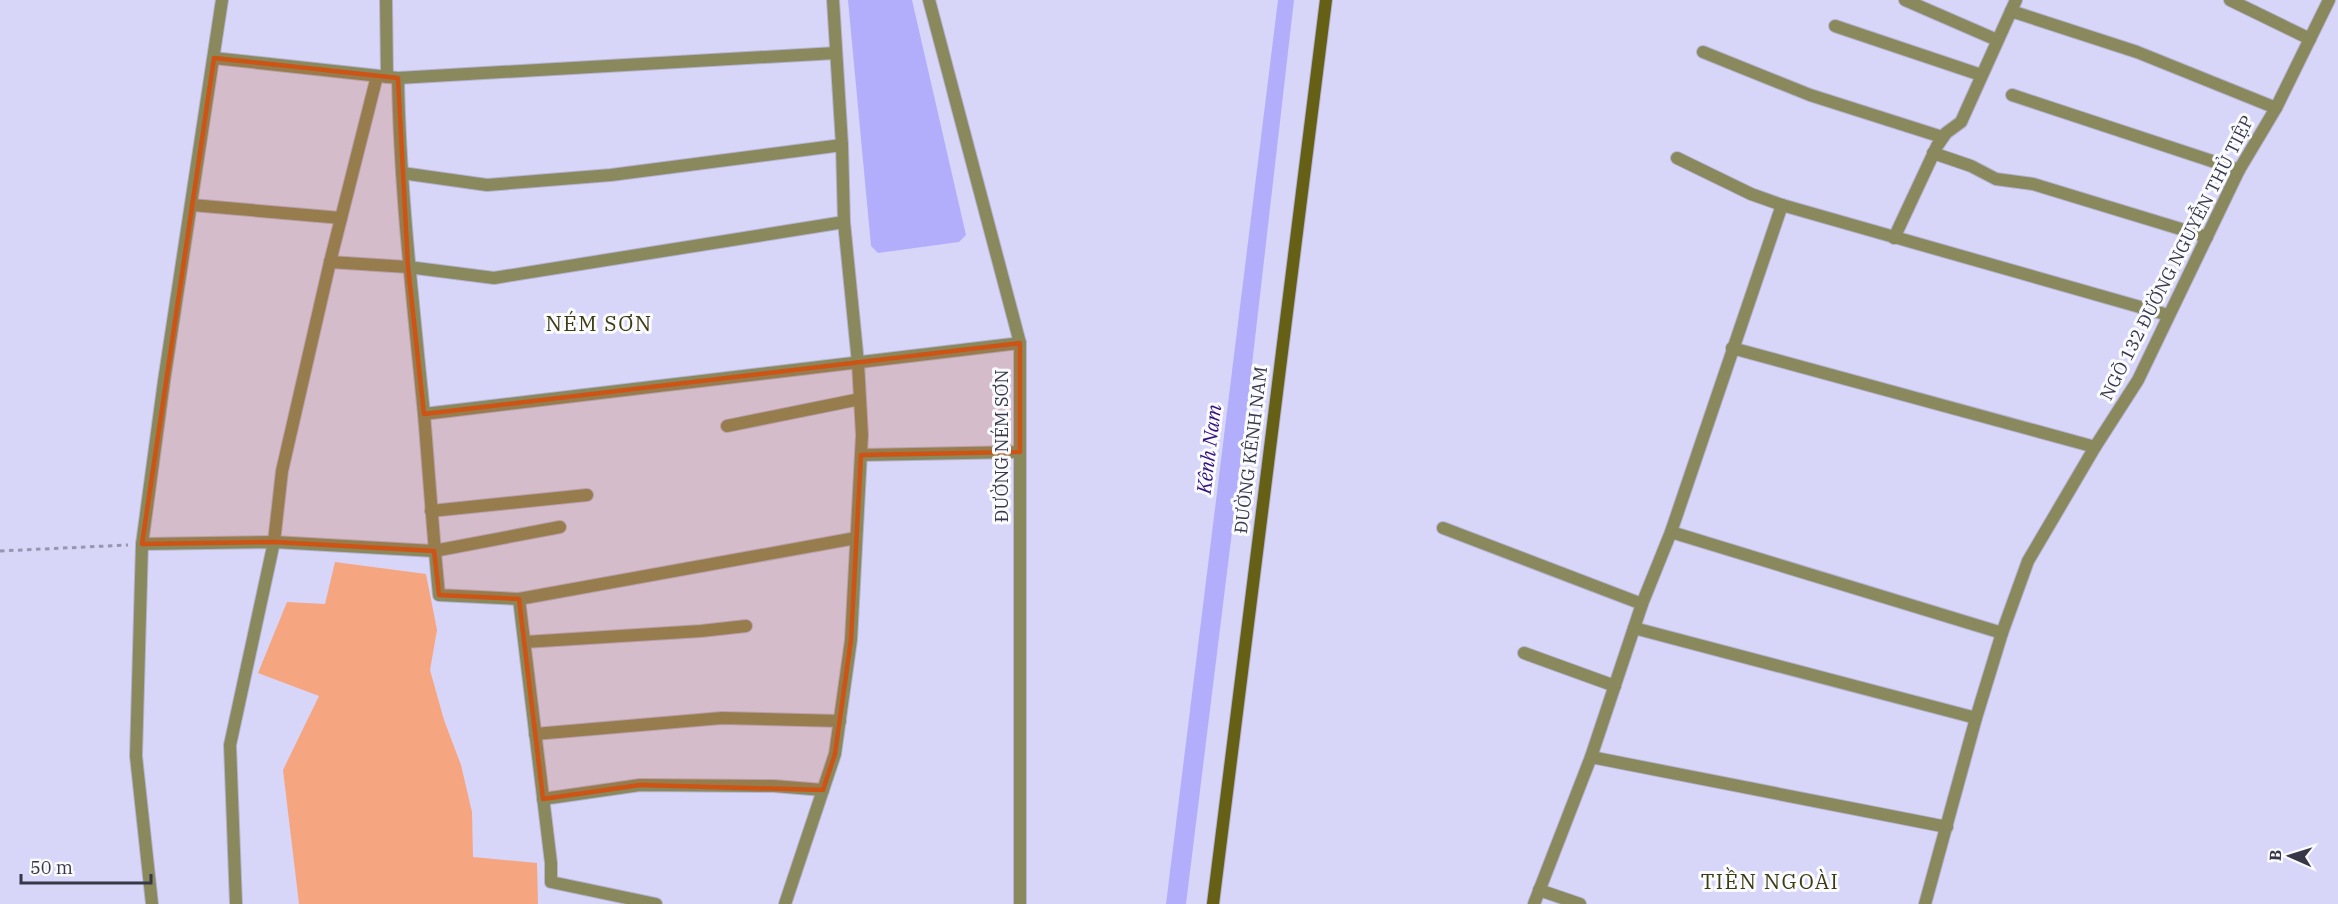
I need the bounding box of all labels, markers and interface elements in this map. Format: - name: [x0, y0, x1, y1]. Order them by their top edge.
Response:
- street label: NGÕ 132 ĐƯỜNG NGUYỄN THỦ TIỆP: [2093, 111, 2259, 404]
- district label: NÉM SƠN: [545, 309, 653, 337]
- street label: ĐƯỜNG KÊNH NAM: [1228, 365, 1272, 535]
- street label: ĐƯỜNG NÉM SƠN: [989, 370, 1013, 522]
- water label: Kênh Nam: [1190, 403, 1227, 496]
- north arrow: [2260, 826, 2320, 886]
- scale bar: [21, 847, 152, 885]
- text: B: [2265, 849, 2285, 861]
- text: 50 m: [30, 856, 73, 879]
- district label: TIỀN NGOÀI: [1701, 866, 1839, 895]

